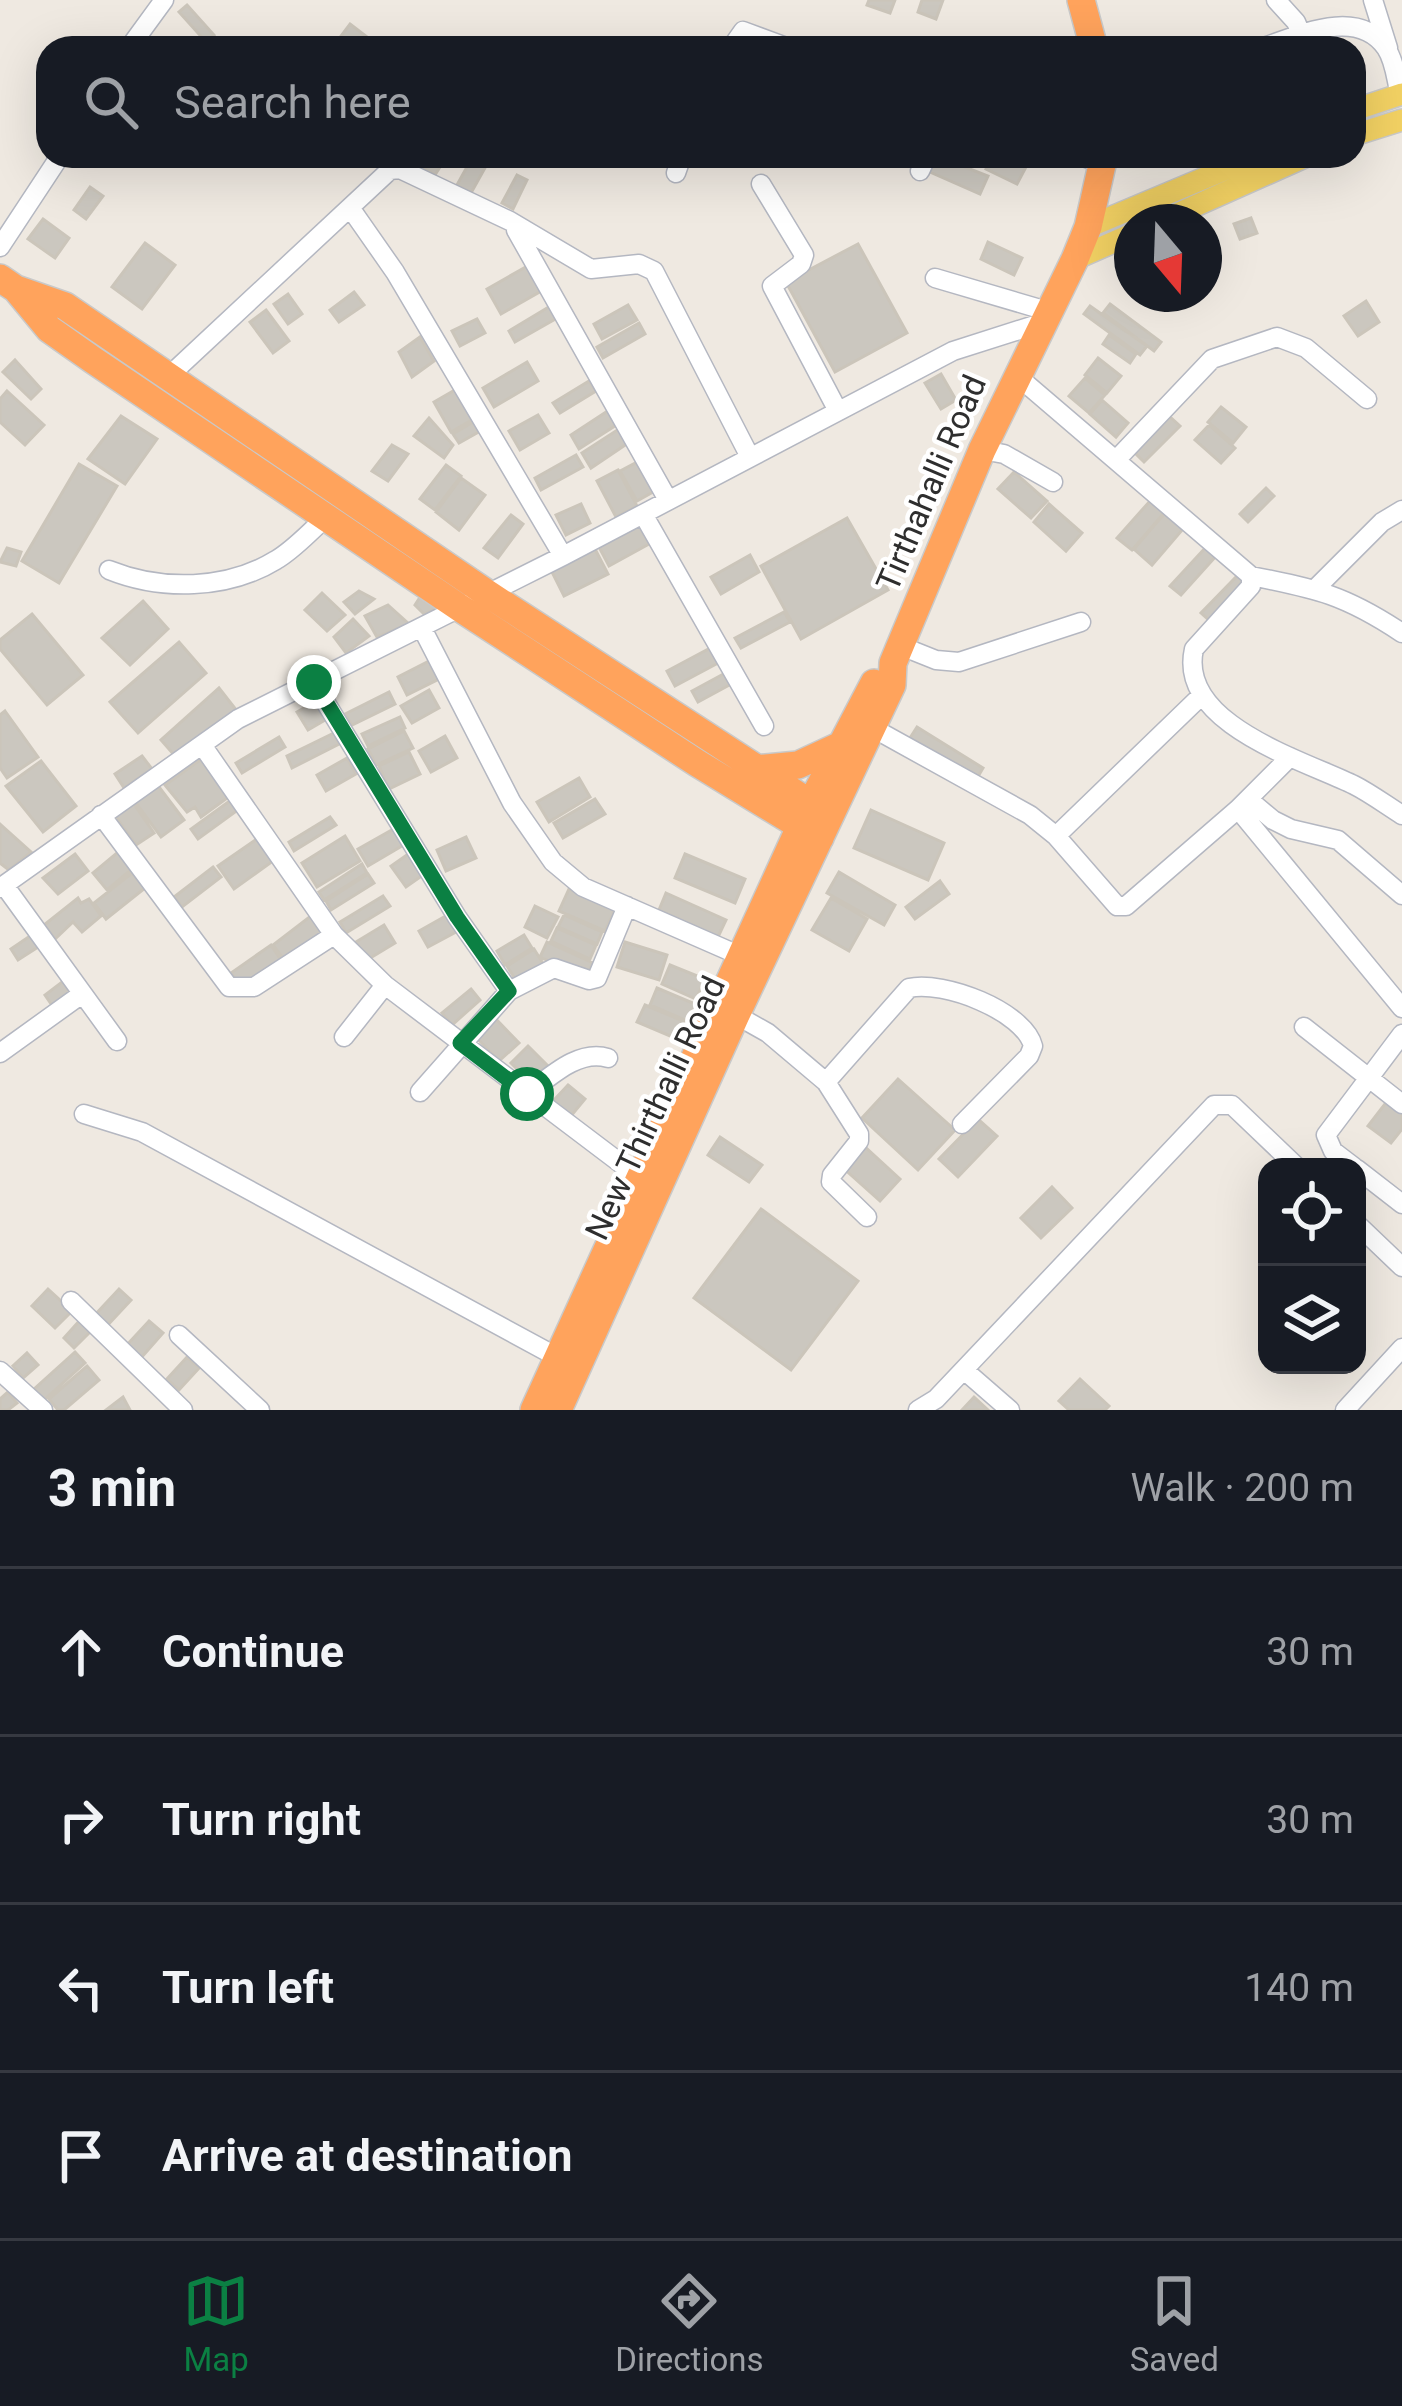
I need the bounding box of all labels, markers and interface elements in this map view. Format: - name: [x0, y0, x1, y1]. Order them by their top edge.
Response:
- search box: [36, 36, 1366, 168]
- icon: search: [78, 69, 144, 135]
- text: Search here: [174, 76, 411, 129]
- north arrow: [1114, 204, 1222, 312]
- street label: Tirthahalli Road: [868, 369, 994, 597]
- route end: [287, 655, 341, 709]
- street label: New Thirthalli Road: [577, 970, 733, 1246]
- route start: [500, 1067, 554, 1121]
- map controls: [1258, 1158, 1366, 1374]
- button: locate: [1258, 1158, 1366, 1266]
- button: layers: [1258, 1266, 1366, 1374]
- text: 3 min: [48, 1459, 176, 1518]
- text: Walk · 200 m: [1130, 1465, 1354, 1511]
- icon: ahead: [48, 1619, 114, 1685]
- text: Continue: [162, 1625, 344, 1678]
- text: 30 m: [1266, 1629, 1354, 1675]
- icon: right: [48, 1787, 114, 1853]
- text: Turn right: [162, 1793, 361, 1846]
- text: 30 m: [1266, 1797, 1354, 1843]
- icon: left: [48, 1955, 114, 2021]
- text: Turn left: [162, 1961, 334, 2014]
- text: 140 m: [1244, 1965, 1354, 2011]
- icon: arrive: [48, 2123, 114, 2189]
- text: Arrive at destination: [162, 2129, 573, 2182]
- tab: Map: [183, 2268, 249, 2379]
- tab: Directions: [615, 2268, 764, 2379]
- tab: Saved: [1130, 2268, 1219, 2379]

